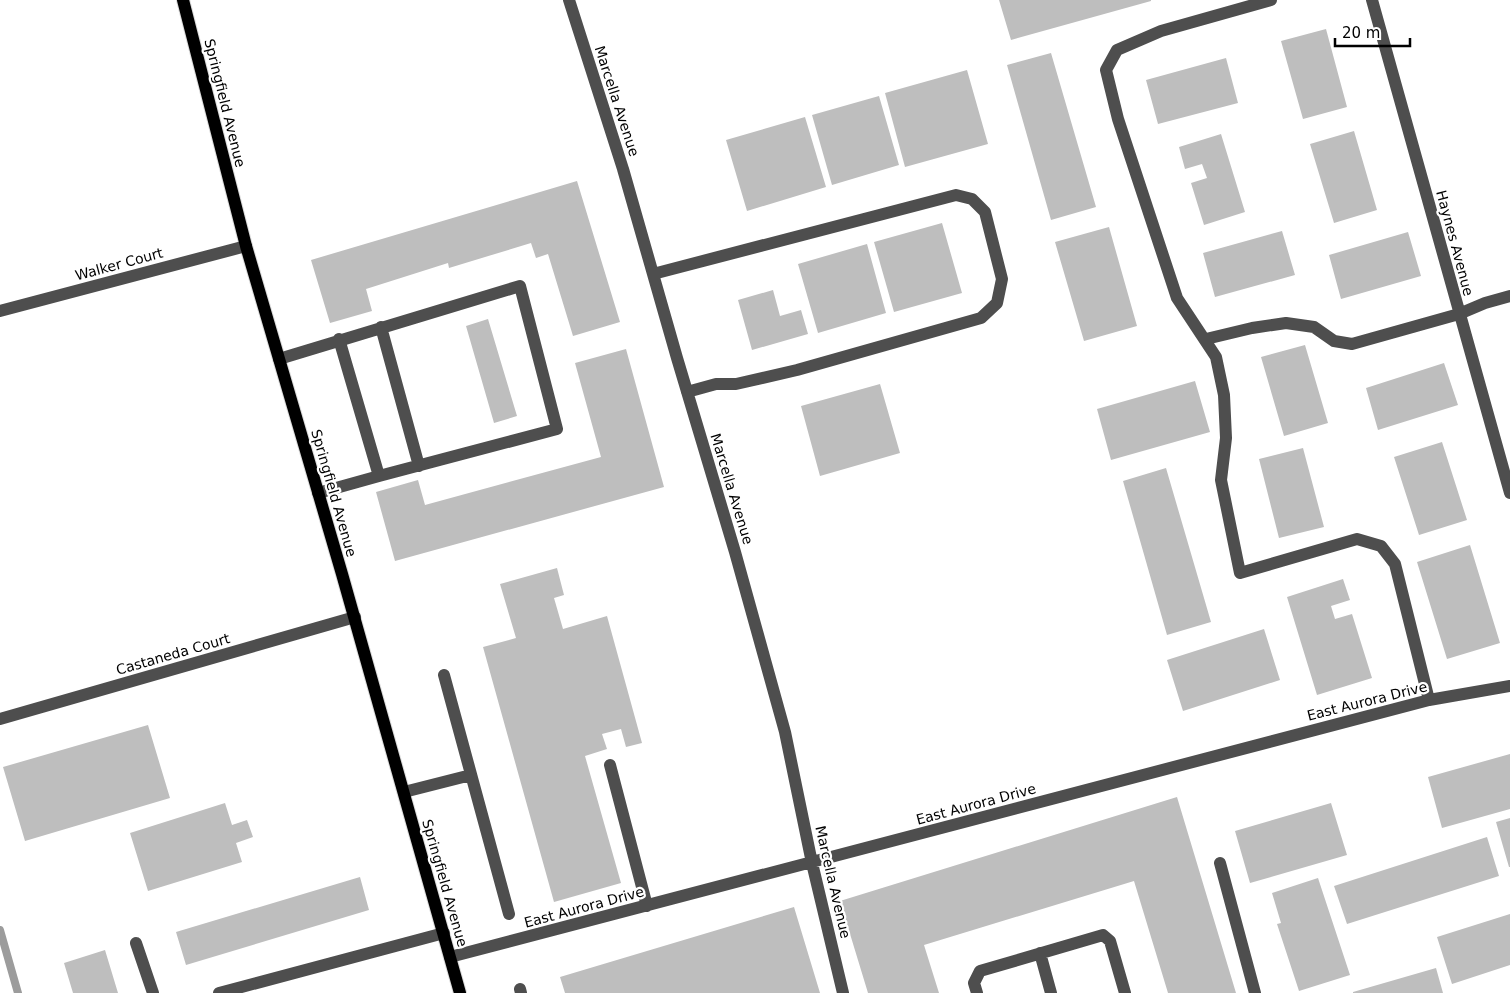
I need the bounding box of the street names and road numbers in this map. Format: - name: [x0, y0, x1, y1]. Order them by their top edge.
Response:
- street label: Springfield Avenue: [201, 37, 249, 169]
- street label: Marcella Avenue: [592, 44, 642, 158]
- street label: Haynes Avenue: [1433, 188, 1477, 298]
- street label: Walker Court: [73, 244, 165, 283]
- street label: Springfield Avenue: [308, 427, 360, 559]
- street label: Marcella Avenue: [708, 432, 756, 546]
- street label: Castaneda Court: [114, 630, 232, 678]
- street label: East Aurora Drive: [1305, 678, 1429, 724]
- street label: East Aurora Drive: [914, 780, 1038, 828]
- street label: Springfield Avenue: [419, 817, 471, 949]
- street label: Marcella Avenue: [812, 824, 854, 940]
- street label: East Aurora Drive: [522, 883, 646, 931]

